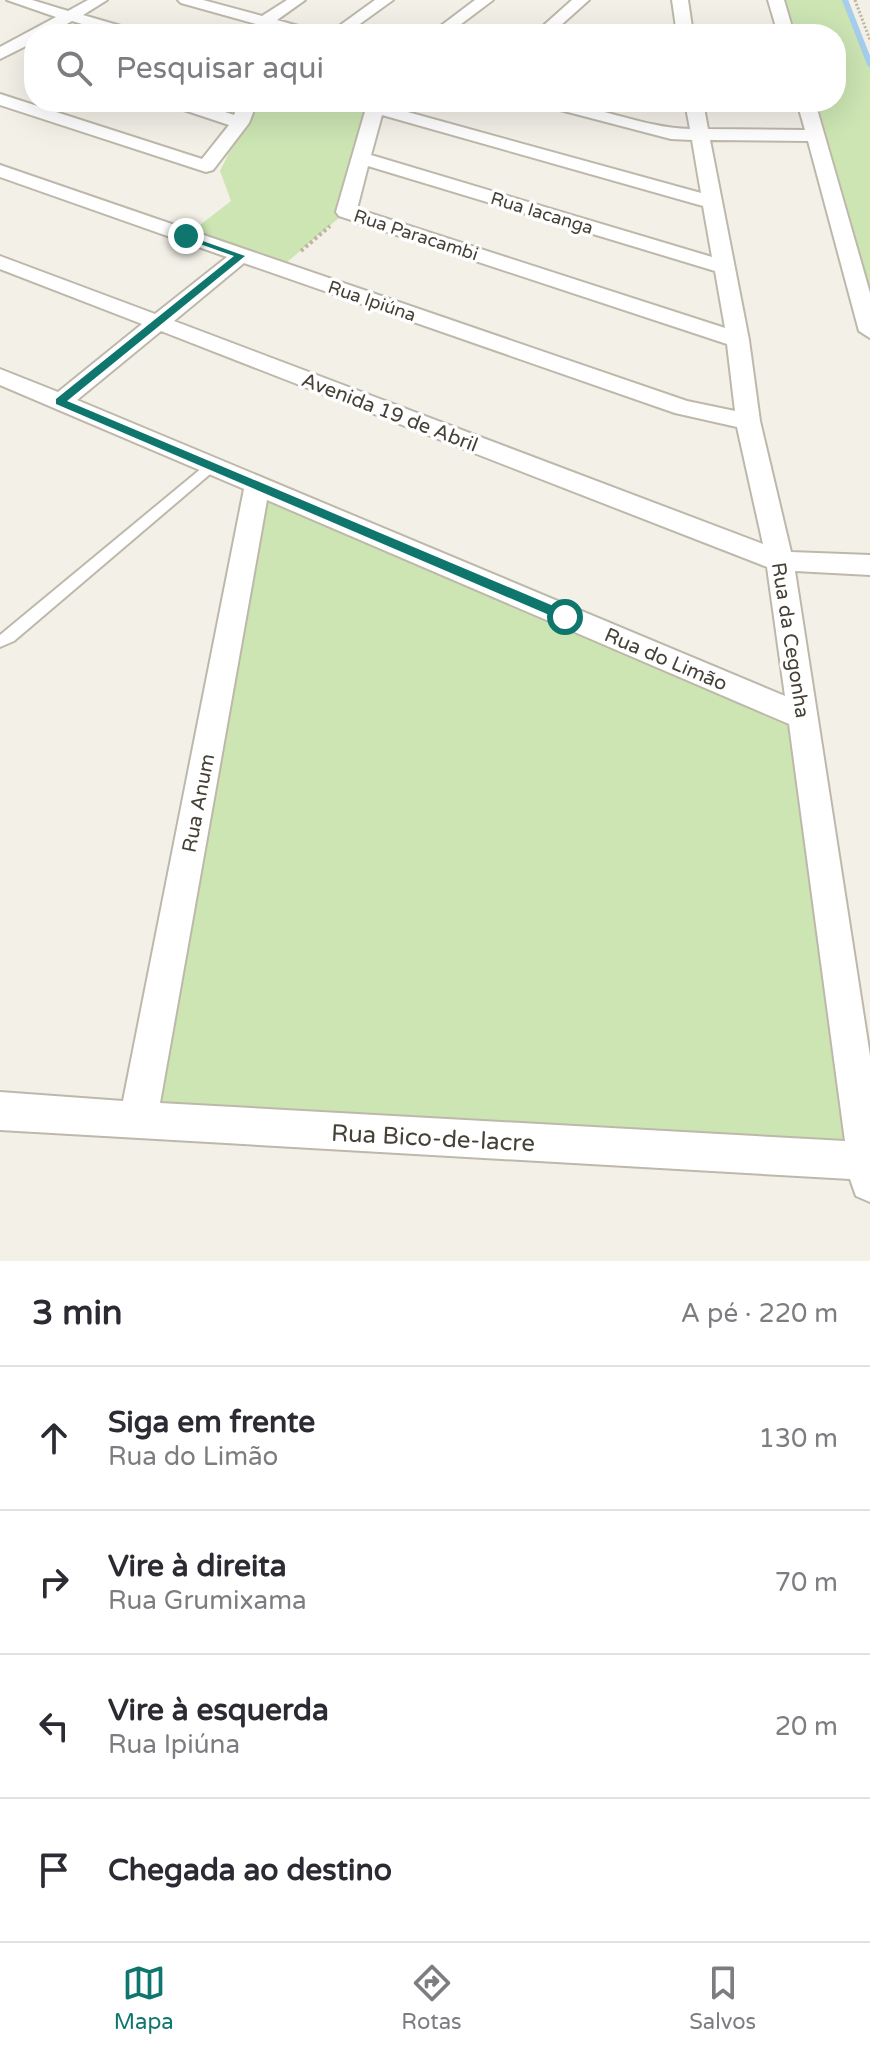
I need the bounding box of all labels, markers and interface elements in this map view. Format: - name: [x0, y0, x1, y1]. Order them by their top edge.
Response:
- search box: [24, 24, 846, 112]
- icon: search: [52, 46, 96, 90]
- text: Pesquisar aqui: [116, 50, 324, 87]
- street label: Rua Iacanga: [488, 187, 596, 239]
- street label: Rua Paracambi: [351, 205, 481, 265]
- route end: [168, 218, 204, 254]
- street label: Rua Ipiúna: [325, 276, 419, 326]
- street label: Avenida 19 de Abril: [298, 368, 481, 458]
- street label: Rua da Cegonha: [766, 561, 814, 720]
- route start: [547, 599, 583, 635]
- street label: Rua do Limão: [601, 623, 731, 697]
- street label: Rua Anum: [178, 752, 220, 855]
- street label: Rua Bico-de-lacre: [330, 1119, 536, 1158]
- text: 3 min: [32, 1293, 123, 1334]
- text: A pé · 220 m: [681, 1298, 838, 1329]
- text: Siga em frente: [108, 1404, 315, 1441]
- icon: ahead: [32, 1416, 76, 1460]
- text: 130 m: [758, 1423, 838, 1454]
- text: Rua do Limão: [108, 1441, 278, 1472]
- text: Vire à direita: [108, 1548, 287, 1585]
- icon: right: [32, 1560, 76, 1604]
- text: 70 m: [775, 1567, 838, 1598]
- text: Rua Grumixama: [108, 1585, 307, 1616]
- text: Vire à esquerda: [108, 1692, 329, 1729]
- icon: left: [32, 1704, 76, 1748]
- text: 20 m: [775, 1711, 838, 1742]
- text: Rua Ipiúna: [108, 1729, 240, 1760]
- icon: arrive: [32, 1848, 76, 1892]
- text: Chegada ao destino: [108, 1852, 392, 1889]
- tab: Mapa: [114, 1961, 174, 2035]
- tab: Rotas: [401, 1961, 462, 2035]
- tab: Salvos: [689, 1961, 756, 2035]

